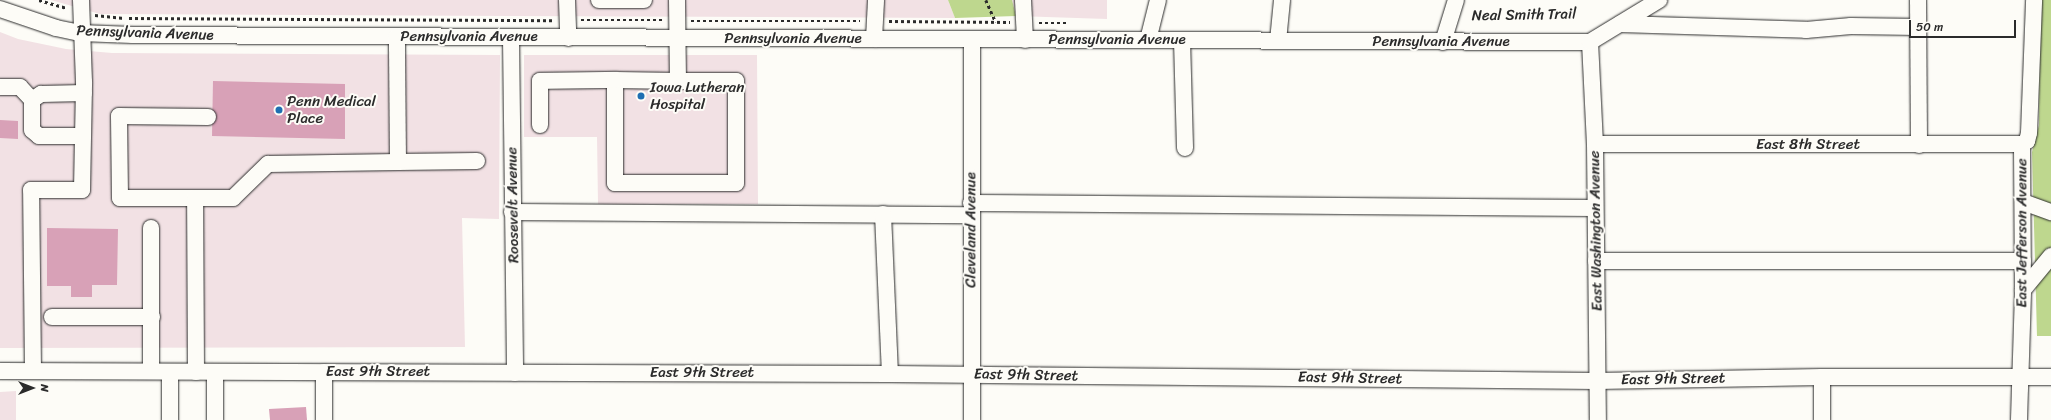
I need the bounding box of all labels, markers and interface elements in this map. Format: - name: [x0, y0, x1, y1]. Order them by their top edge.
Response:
- street label: Neal Smith Trail: [1471, 5, 1577, 25]
- scale bar: [1911, 12, 2018, 38]
- text: 50 m: [1916, 16, 1943, 38]
- street label: Pennsylvania Avenue: [76, 22, 214, 44]
- street label: Pennsylvania Avenue: [400, 28, 538, 46]
- street label: Pennsylvania Avenue: [724, 30, 862, 48]
- street label: Pennsylvania Avenue: [1048, 31, 1186, 49]
- street label: Pennsylvania Avenue: [1372, 33, 1510, 51]
- place label: Iowa Lutheran Hospital: [650, 78, 744, 113]
- marker: Iowa Lutheran Hospital: [635, 90, 647, 102]
- place label: Penn Medical Place: [287, 92, 375, 127]
- marker: Penn Medical Place: [274, 105, 284, 115]
- street label: East 8th Street: [1756, 136, 1860, 154]
- street label: Roosevelt Avenue: [503, 147, 523, 263]
- street label: East Washington Avenue: [1586, 150, 1606, 312]
- street label: East Jefferson Avenue: [2013, 158, 2031, 308]
- street label: Cleveland Avenue: [962, 172, 980, 288]
- street label: East 9th Street: [326, 363, 430, 381]
- street label: East 9th Street: [650, 364, 754, 382]
- street label: East 9th Street: [974, 365, 1078, 385]
- north arrow: [12, 368, 52, 408]
- street label: East 9th Street: [1298, 368, 1402, 388]
- street label: East 9th Street: [1621, 369, 1725, 389]
- text: N: [35, 384, 54, 392]

